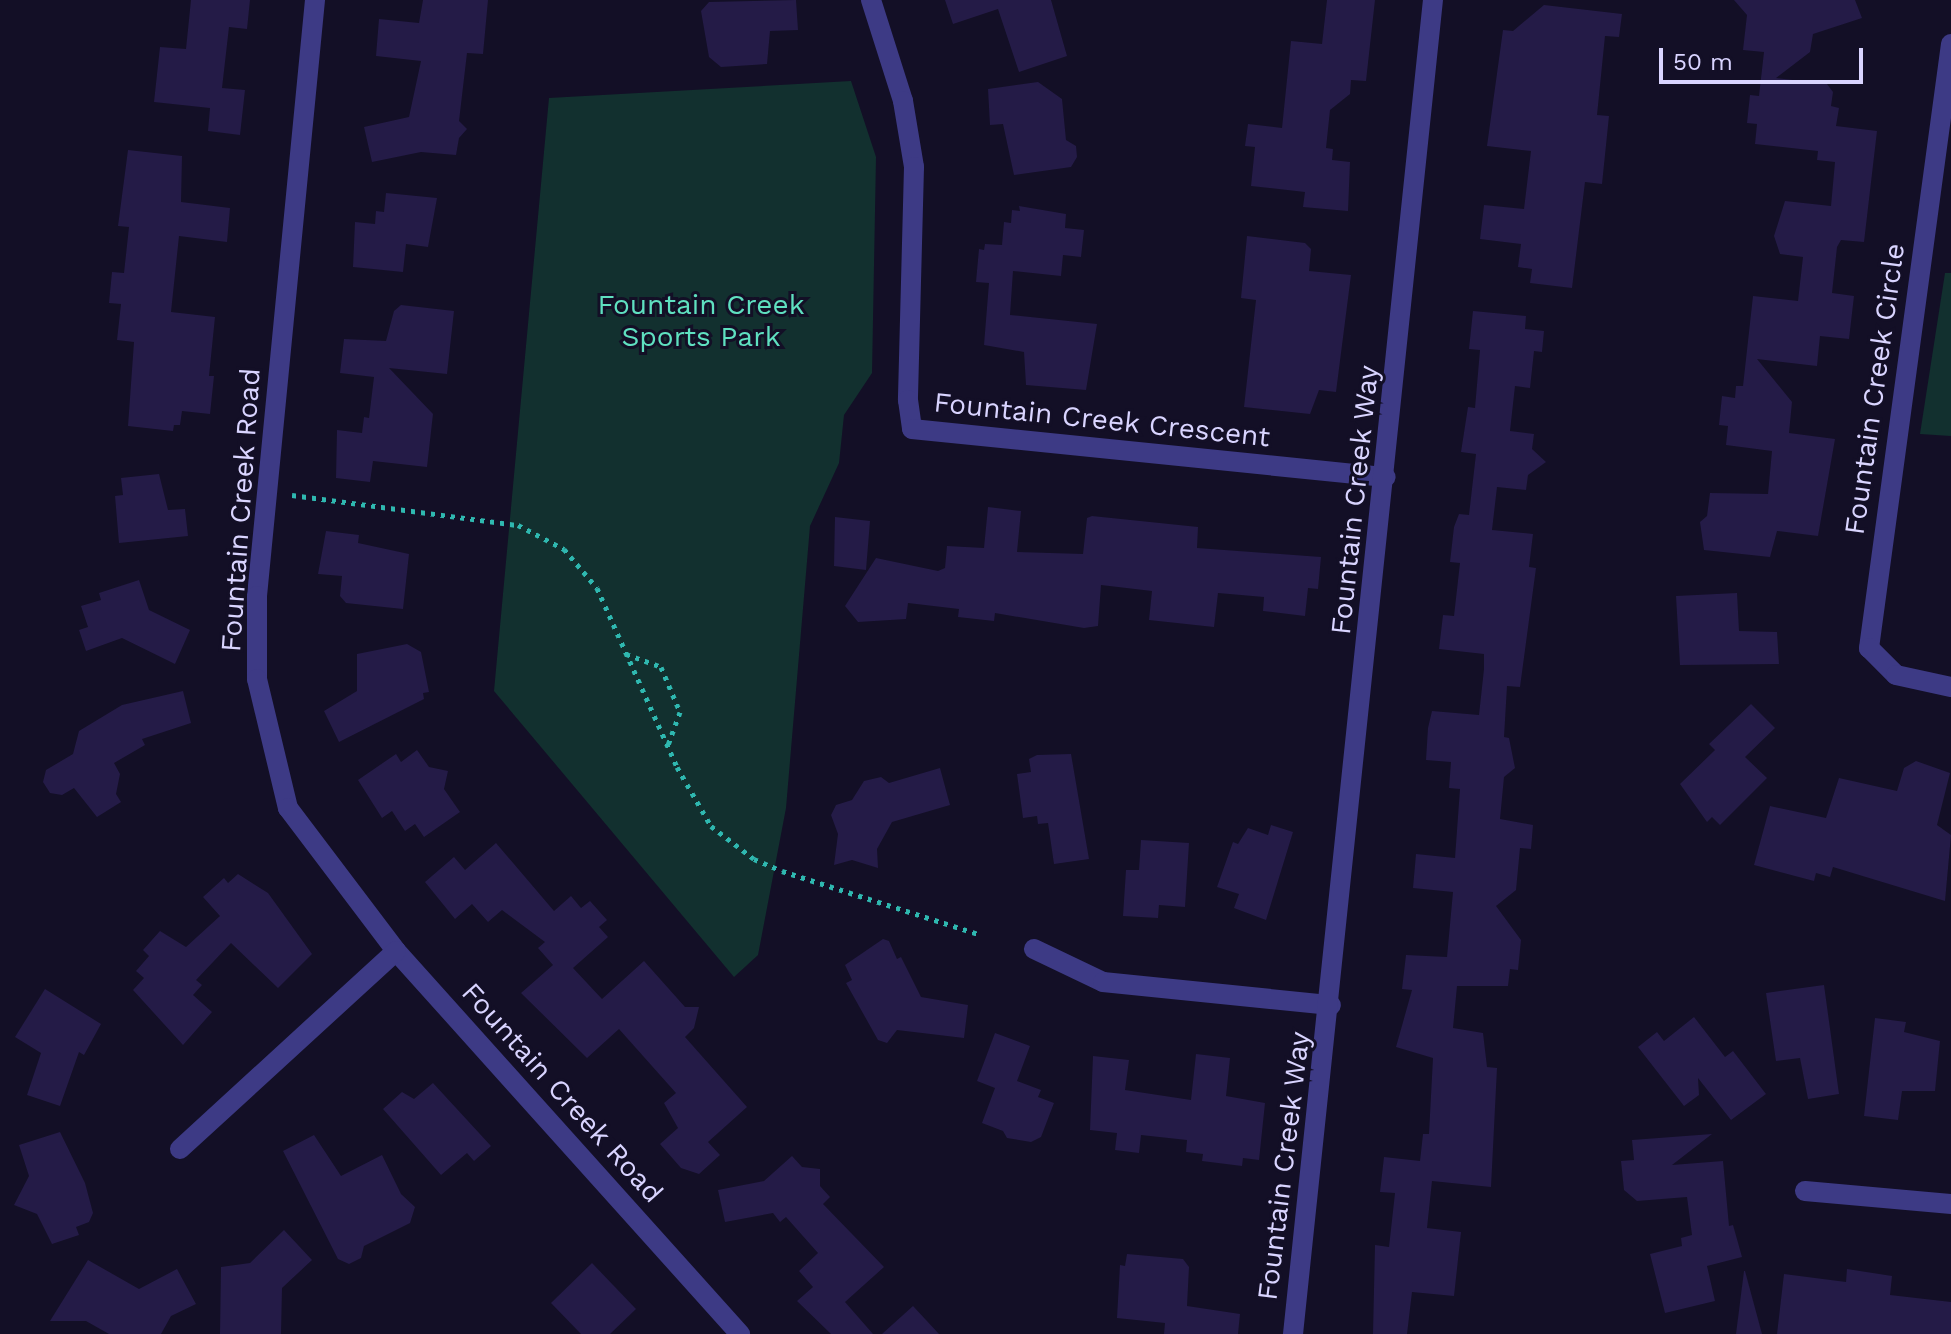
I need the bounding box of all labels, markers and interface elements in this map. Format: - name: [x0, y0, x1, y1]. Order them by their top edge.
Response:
- scale bar: [1663, 32, 1867, 82]
- text: 50 m: [1673, 48, 1733, 76]
- street label: Fountain Creek Circle: [1838, 241, 1912, 537]
- park label: Fountain Creek Sports Park: [597, 288, 805, 354]
- street label: Fountain Creek Way: [1324, 363, 1386, 637]
- street label: Fountain Creek Road: [214, 367, 268, 653]
- street label: Fountain Creek Crescent: [932, 386, 1272, 454]
- street label: Fountain Creek Road: [454, 976, 670, 1210]
- street label: Fountain Creek Way: [1251, 1029, 1317, 1303]

